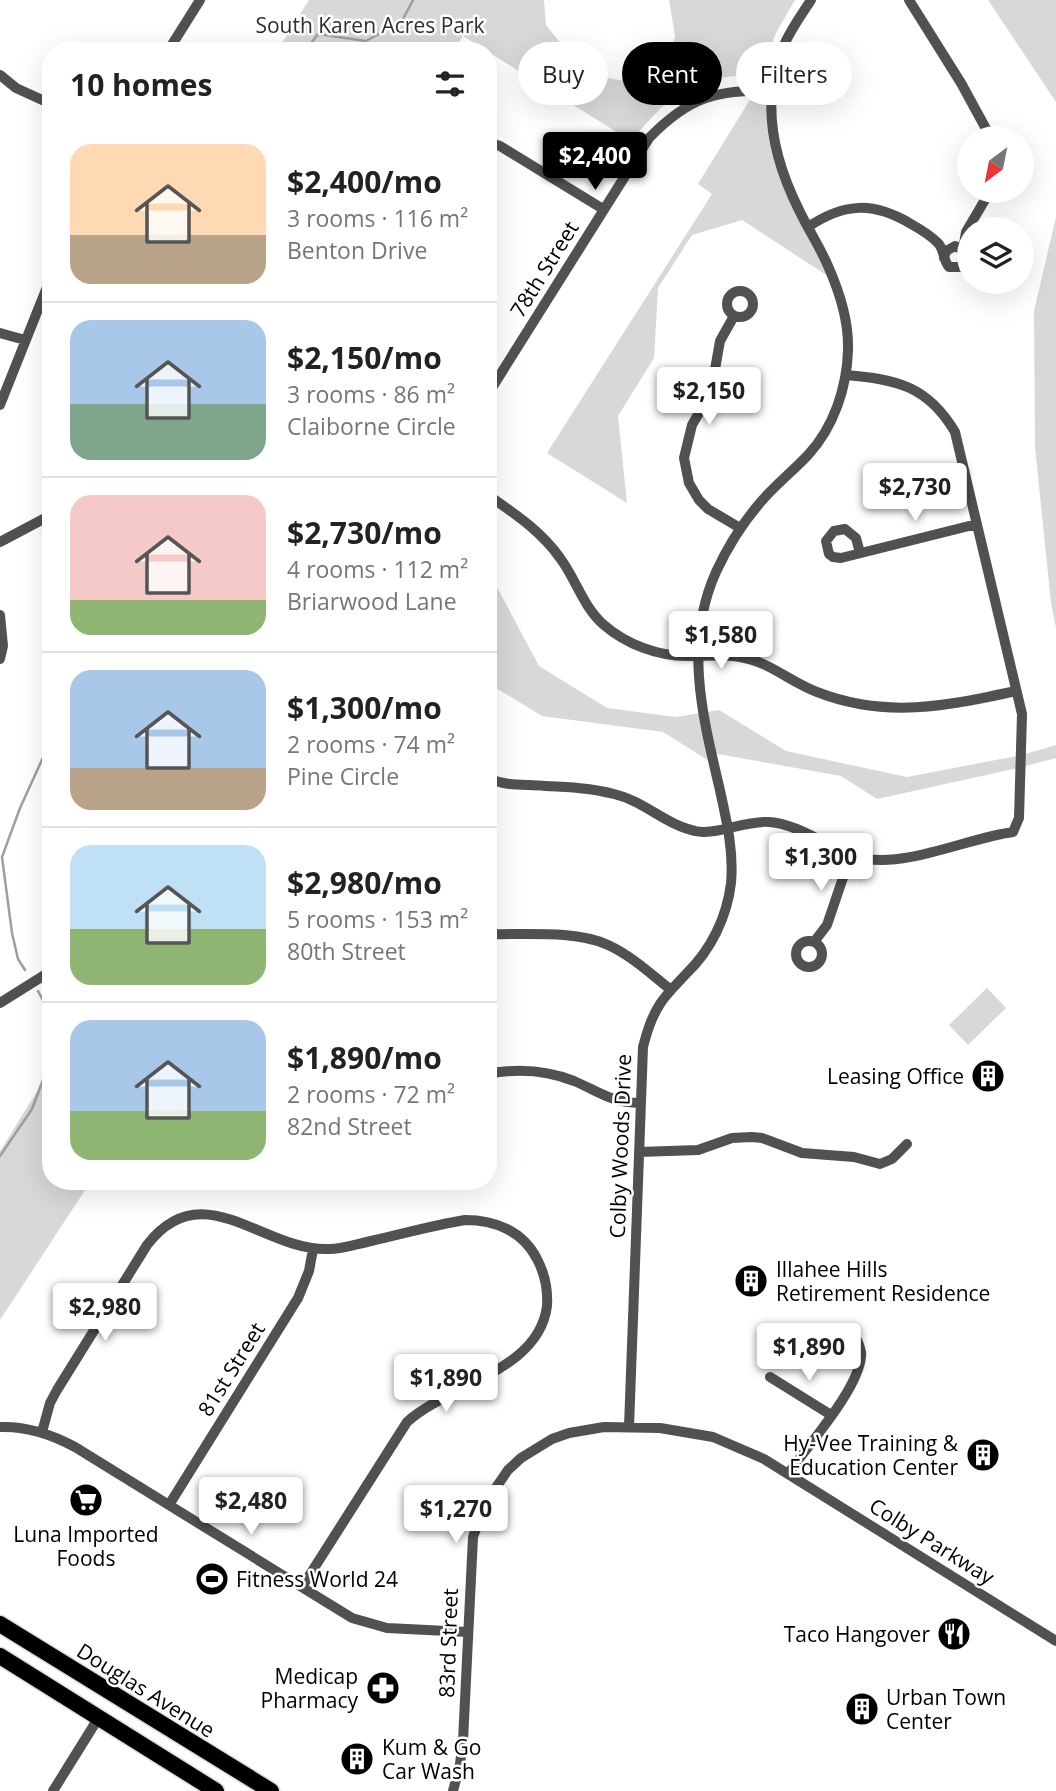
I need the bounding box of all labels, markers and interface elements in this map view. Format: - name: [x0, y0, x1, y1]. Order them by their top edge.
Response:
- park label: South Karen Acres Park: [255, 11, 485, 39]
- chip: Buy: [518, 42, 608, 105]
- chip: Rent: [622, 42, 722, 105]
- chip: Filters: [736, 42, 852, 105]
- text: 10 homes: [70, 64, 213, 105]
- icon: filters: [431, 65, 469, 103]
- north arrow: [957, 126, 1034, 203]
- map controls: [957, 126, 1034, 294]
- pin: $2,400: [538, 132, 652, 192]
- text: $2,400: [559, 139, 631, 171]
- text: $2,400/mo: [287, 161, 442, 202]
- icon: home: [126, 172, 210, 256]
- text: 3 rooms · 116 m²: [287, 202, 468, 234]
- street label: 78th Street: [503, 216, 585, 322]
- button: layers: [957, 217, 1034, 294]
- text: Benton Drive: [287, 234, 427, 266]
- text: $2,150/mo: [287, 337, 442, 378]
- icon: home: [126, 348, 210, 432]
- pin: $2,150: [652, 368, 766, 427]
- text: $2,150: [673, 374, 745, 406]
- text: 3 rooms · 86 m²: [287, 378, 455, 410]
- text: Claiborne Circle: [287, 410, 456, 442]
- pin: $2,730: [858, 463, 972, 523]
- text: $2,730: [879, 470, 951, 502]
- text: $2,730/mo: [287, 512, 442, 553]
- icon: home: [126, 523, 210, 607]
- text: 4 rooms · 112 m²: [287, 553, 468, 585]
- text: Briarwood Lane: [287, 585, 457, 617]
- pin: $1,580: [664, 612, 778, 671]
- text: $1,580: [685, 618, 757, 650]
- text: $1,300/mo: [287, 687, 442, 728]
- icon: home: [126, 698, 210, 782]
- text: 2 rooms · 74 m²: [287, 728, 455, 760]
- text: Pine Circle: [287, 760, 399, 792]
- pin: $1,300: [764, 834, 878, 893]
- text: $1,300: [785, 840, 857, 872]
- text: $2,980/mo: [287, 862, 442, 903]
- icon: home: [126, 873, 210, 957]
- text: 5 rooms · 153 m²: [287, 903, 468, 935]
- text: 80th Street: [287, 935, 406, 967]
- text: $1,890/mo: [287, 1037, 442, 1078]
- icon: home: [126, 1048, 210, 1132]
- street label: Colby Woods Drive: [603, 1053, 637, 1239]
- building icon: Leasing Office: [969, 1057, 1007, 1095]
- place label: Leasing Office: [827, 1062, 964, 1090]
- text: 2 rooms · 72 m²: [287, 1078, 455, 1110]
- text: 82nd Street: [287, 1110, 412, 1142]
- place label: Illahee Hills Retirement Residence: [776, 1255, 990, 1307]
- building icon: Illahee Hills Retirement Residence: [732, 1262, 770, 1300]
- pin: $2,980: [48, 1284, 162, 1343]
- text: $2,980: [69, 1290, 141, 1322]
- street label: 81st Street: [191, 1317, 271, 1421]
- pin: $1,890: [752, 1324, 866, 1383]
- text: $1,890: [773, 1330, 845, 1362]
- pin: $1,890: [389, 1354, 503, 1414]
- text: $1,890: [410, 1361, 482, 1393]
- place label: Hy-Vee Training & Education Center: [783, 1429, 959, 1481]
- building icon: Hy-Vee Training & Education Center: [964, 1436, 1002, 1474]
- pin: $2,480: [194, 1478, 308, 1537]
- supermarket icon: Luna Imported Foods: [67, 1481, 105, 1519]
- text: $2,480: [215, 1484, 287, 1516]
- pin: $1,270: [399, 1486, 513, 1545]
- street label: Colby Parkway: [864, 1491, 1000, 1591]
- text: $1,270: [420, 1492, 492, 1524]
- place label: Luna Imported Foods: [13, 1520, 159, 1572]
- sports icon: Fitness World 24: [193, 1560, 231, 1598]
- place label: Fitness World 24: [236, 1565, 398, 1593]
- street label: 83rd Street: [432, 1588, 464, 1698]
- restaurant icon: Taco Hangover: [935, 1615, 973, 1653]
- place label: Taco Hangover: [784, 1620, 930, 1648]
- street label: Douglas Avenue: [72, 1636, 220, 1744]
- place label: Medicap Pharmacy: [261, 1662, 358, 1714]
- pharmacy icon: Medicap Pharmacy: [364, 1669, 402, 1707]
- place label: Urban Town Center: [886, 1683, 1006, 1735]
- building icon: Urban Town Center: [843, 1690, 881, 1728]
- place label: Kum & Go Car Wash: [382, 1733, 481, 1785]
- building icon: Kum & Go Car Wash: [338, 1740, 376, 1778]

